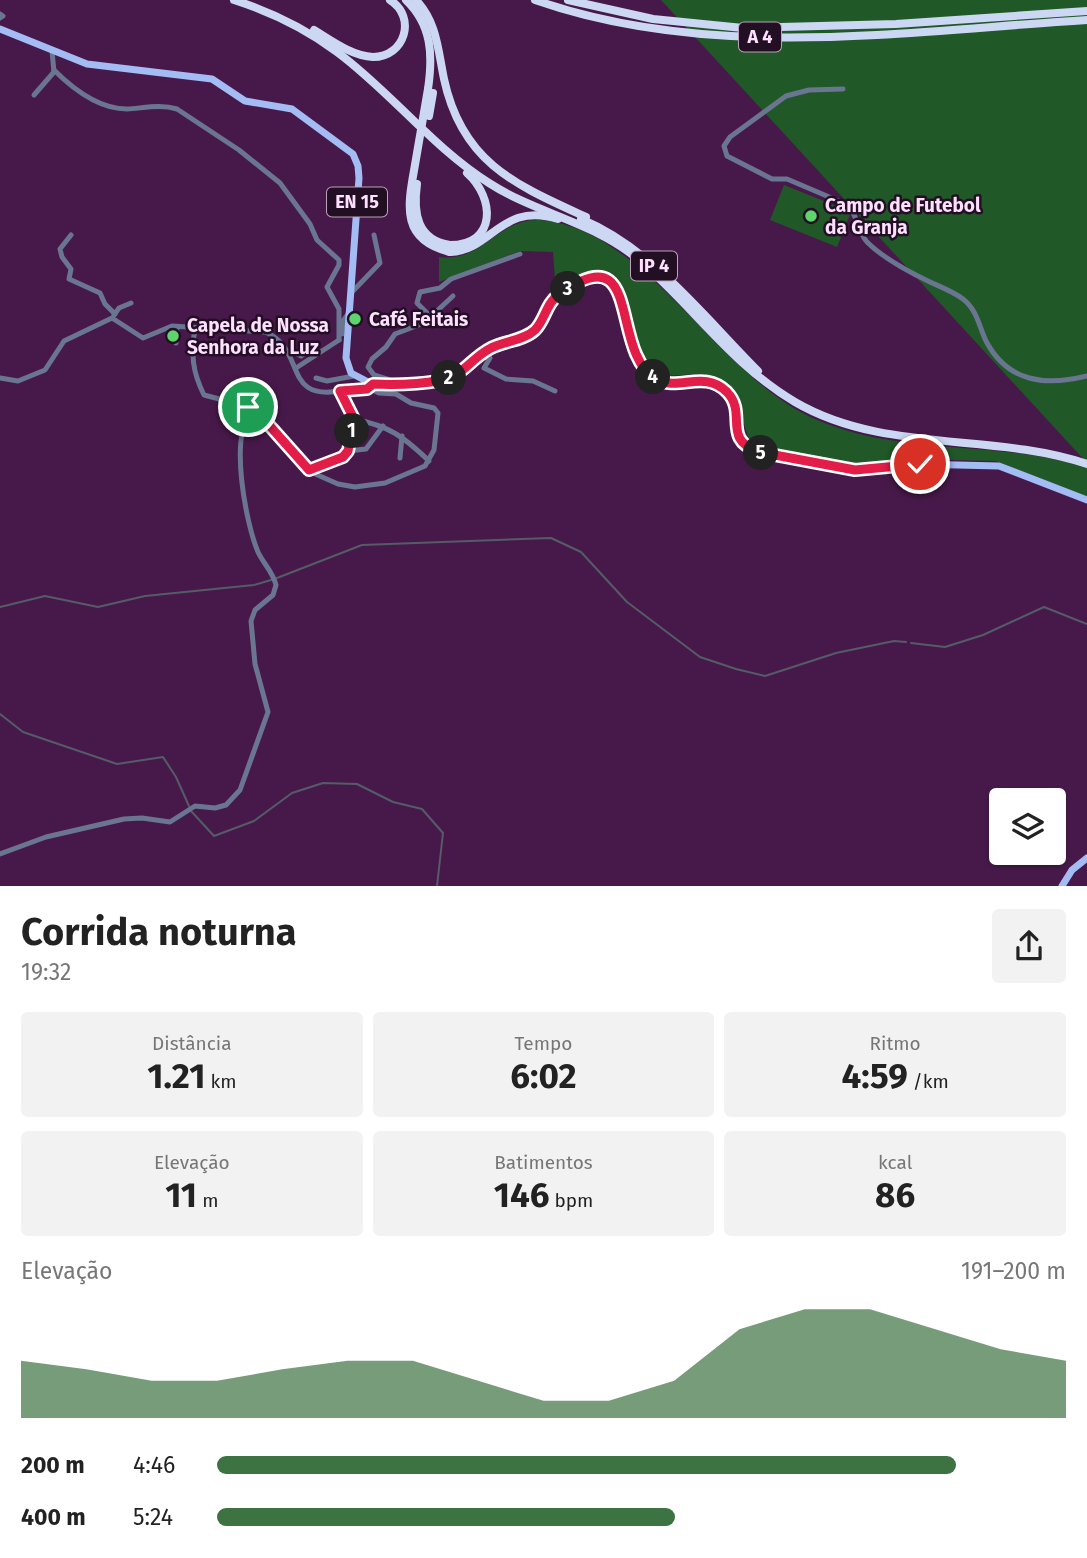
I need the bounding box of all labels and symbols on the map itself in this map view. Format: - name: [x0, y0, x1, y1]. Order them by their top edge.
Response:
- road number: A 4: [739, 22, 781, 52]
- road number: EN 15: [327, 188, 387, 216]
- place label: Campo de Futebol da Granja: [825, 194, 981, 239]
- marker: Campo de Futebol da Granja: [803, 208, 819, 224]
- road number: IP 4: [631, 252, 677, 280]
- pin: 3: [550, 272, 586, 306]
- place label: Café Feitais: [369, 308, 468, 331]
- marker: Café Feitais: [347, 311, 363, 327]
- place label: Capela de Nossa Senhora da Luz: [187, 314, 329, 359]
- marker: Capela de Nossa Senhora da Luz: [165, 328, 181, 344]
- pin: 2: [432, 360, 466, 396]
- pin: 4: [636, 360, 670, 394]
- pin: [218, 377, 278, 437]
- pin: 1: [334, 414, 370, 448]
- pin: [890, 434, 950, 494]
- pin: 5: [744, 435, 778, 470]

